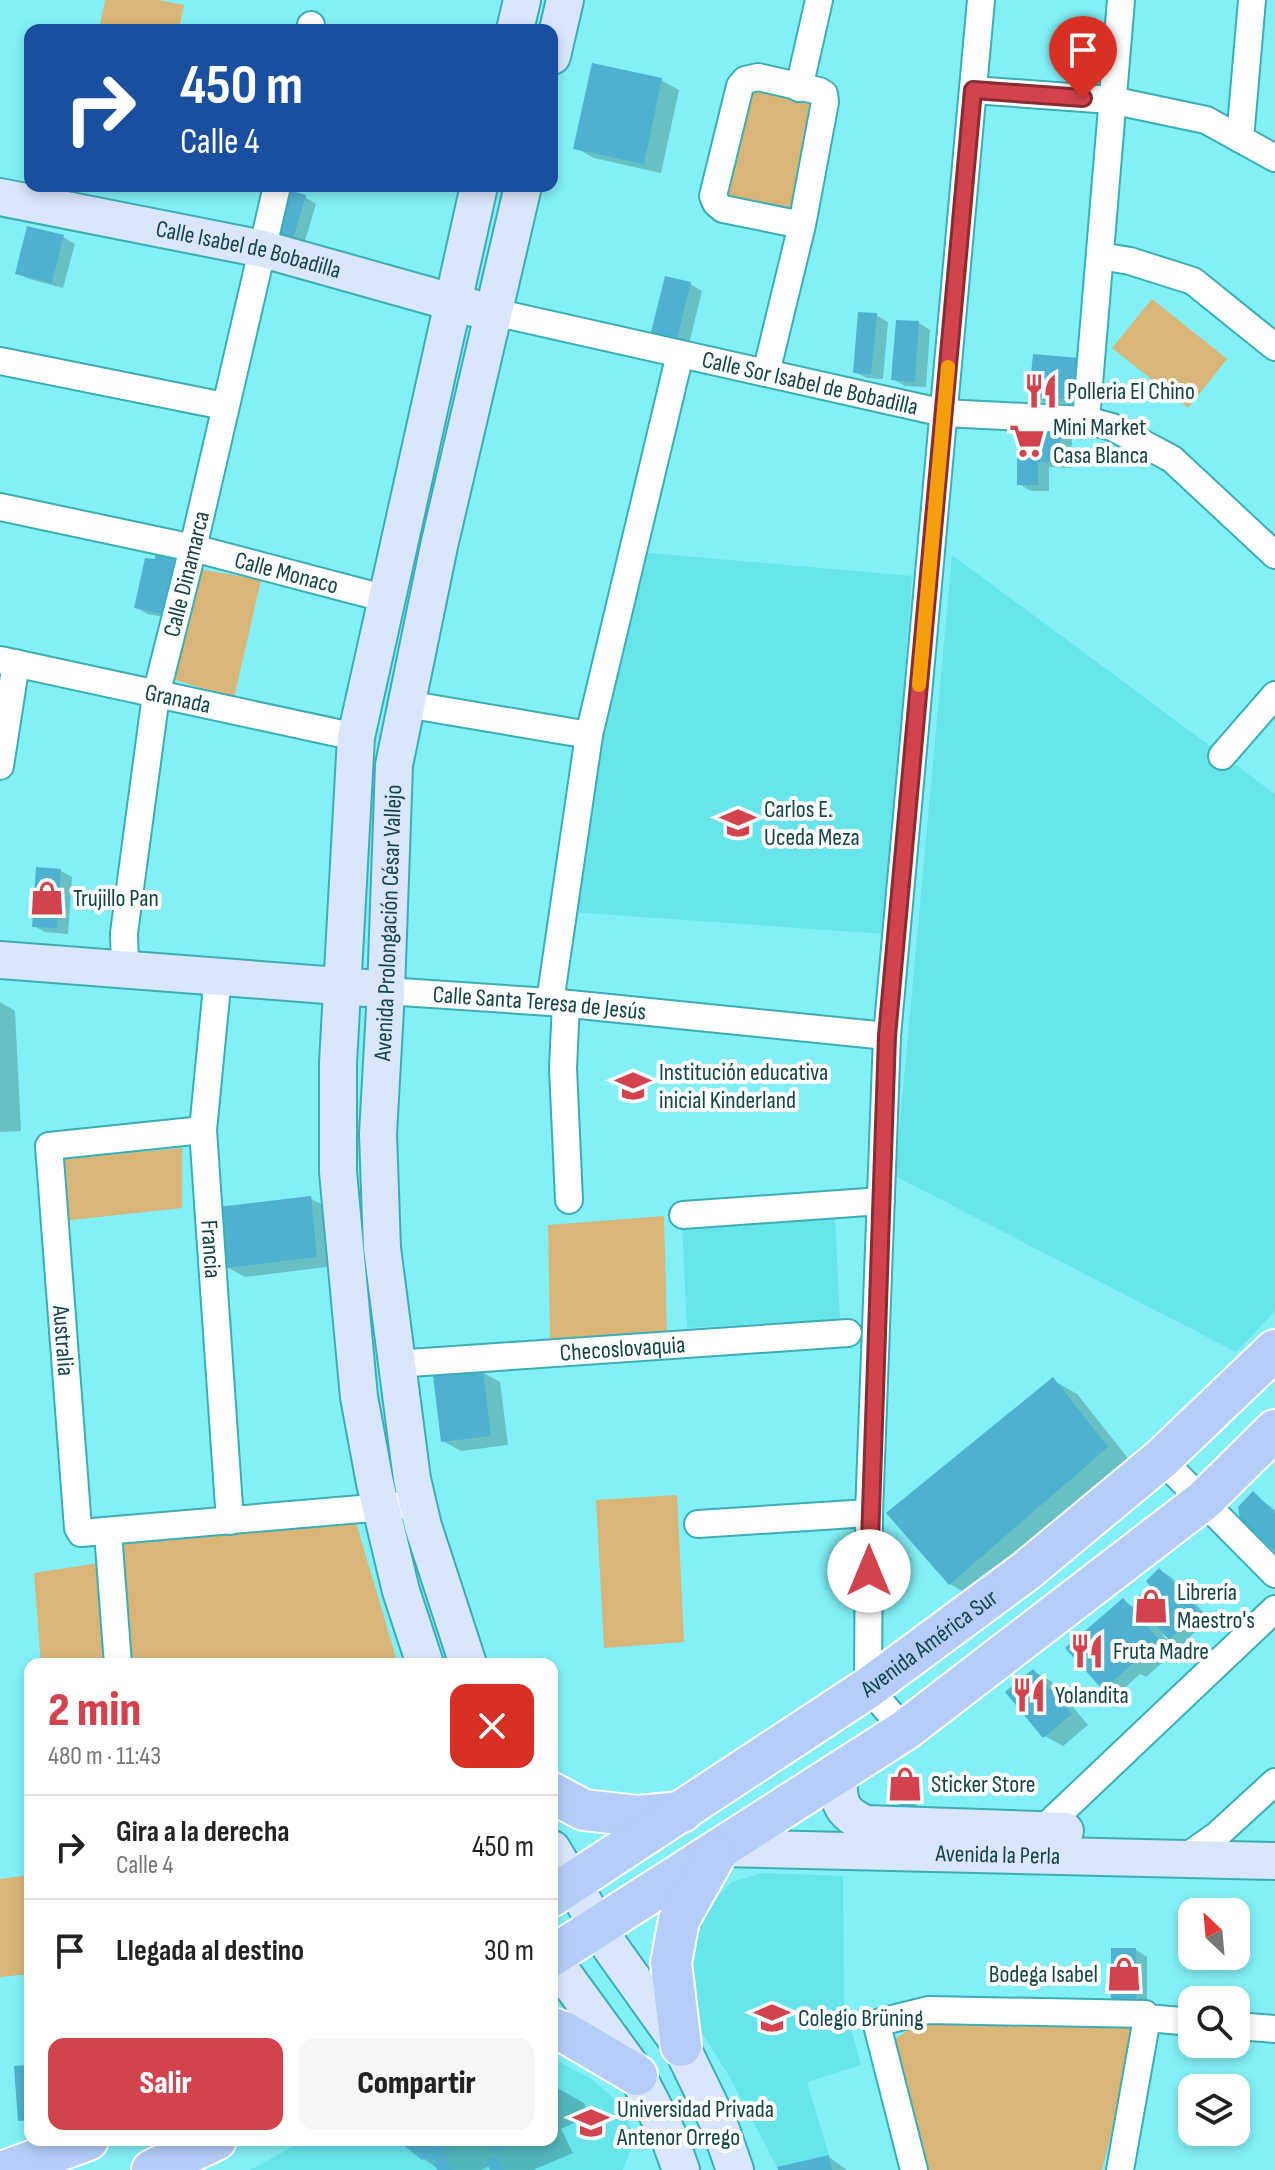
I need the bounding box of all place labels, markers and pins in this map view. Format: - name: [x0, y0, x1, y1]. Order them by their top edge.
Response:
- pin: [1049, 16, 1117, 98]
- restaurant icon: Polleria El Chino: [1022, 372, 1060, 410]
- place label: Polleria El Chino: [1067, 377, 1195, 406]
- place label: Mini Market Casa Blanca: [1053, 413, 1148, 470]
- supermarket icon: Mini Market Casa Blanca: [1008, 422, 1046, 460]
- place label: Carlos E. Uceda Meza: [764, 795, 860, 852]
- school or university icon: Carlos E. Uceda Meza: [719, 804, 757, 842]
- shop icon: Trujillo Pan: [28, 879, 66, 917]
- place label: Trujillo Pan: [73, 884, 159, 913]
- place label: Institución educativa inicial Kinderland: [659, 1058, 828, 1115]
- school or university icon: Institución educativa inicial Kinderland: [614, 1067, 652, 1105]
- place label: Librería Maestro's: [1177, 1578, 1255, 1635]
- shop icon: Librería Maestro's: [1132, 1587, 1170, 1625]
- restaurant icon: Fruta Madre: [1068, 1632, 1106, 1670]
- place label: Fruta Madre: [1113, 1637, 1209, 1666]
- restaurant icon: Yolandita: [1010, 1676, 1048, 1714]
- place label: Yolandita: [1055, 1681, 1129, 1710]
- shop icon: Sticker Store: [886, 1765, 924, 1803]
- place label: Sticker Store: [931, 1770, 1035, 1799]
- shop icon: Bodega Isabel: [1105, 1955, 1143, 1993]
- place label: Bodega Isabel: [989, 1960, 1098, 1989]
- school or university icon: Colegio Brüning: [753, 1999, 791, 2037]
- place label: Colegio Brüning: [798, 2004, 924, 2033]
- place label: Universidad Privada Antenor Orrego: [616, 2095, 774, 2152]
- school or university icon: Universidad Privada Antenor Orrego: [572, 2104, 610, 2142]

